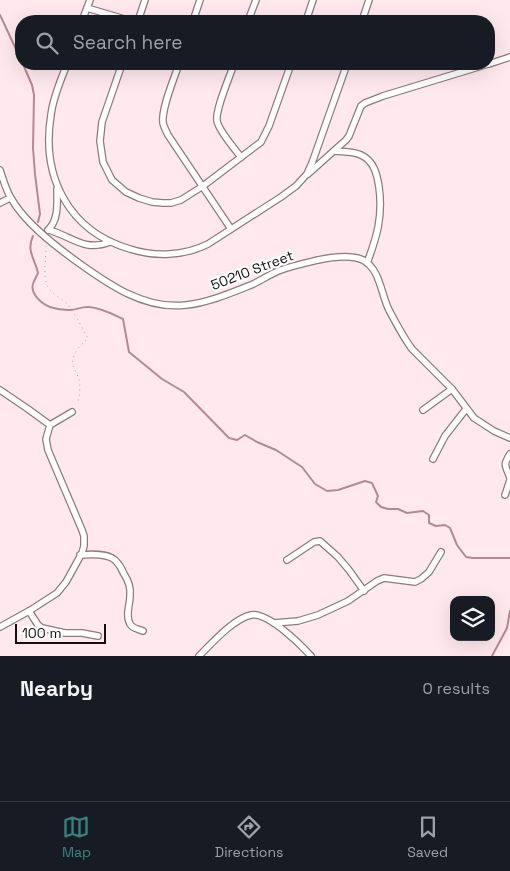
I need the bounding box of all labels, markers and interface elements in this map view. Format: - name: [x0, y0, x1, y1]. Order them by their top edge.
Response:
- search box: [15, 15, 495, 70]
- icon: search: [33, 29, 61, 57]
- text: Search here: [73, 30, 183, 55]
- street label: 50210 Street: [208, 246, 296, 294]
- map controls: [450, 596, 495, 641]
- button: layers: [450, 596, 495, 641]
- scale bar: [15, 621, 106, 644]
- text: 100 m: [22, 624, 61, 642]
- text: Nearby: [20, 675, 93, 702]
- text: 0 results: [422, 678, 490, 699]
- tab: Map: [62, 813, 91, 861]
- tab: Directions: [215, 813, 283, 861]
- tab: Saved: [407, 813, 448, 861]

